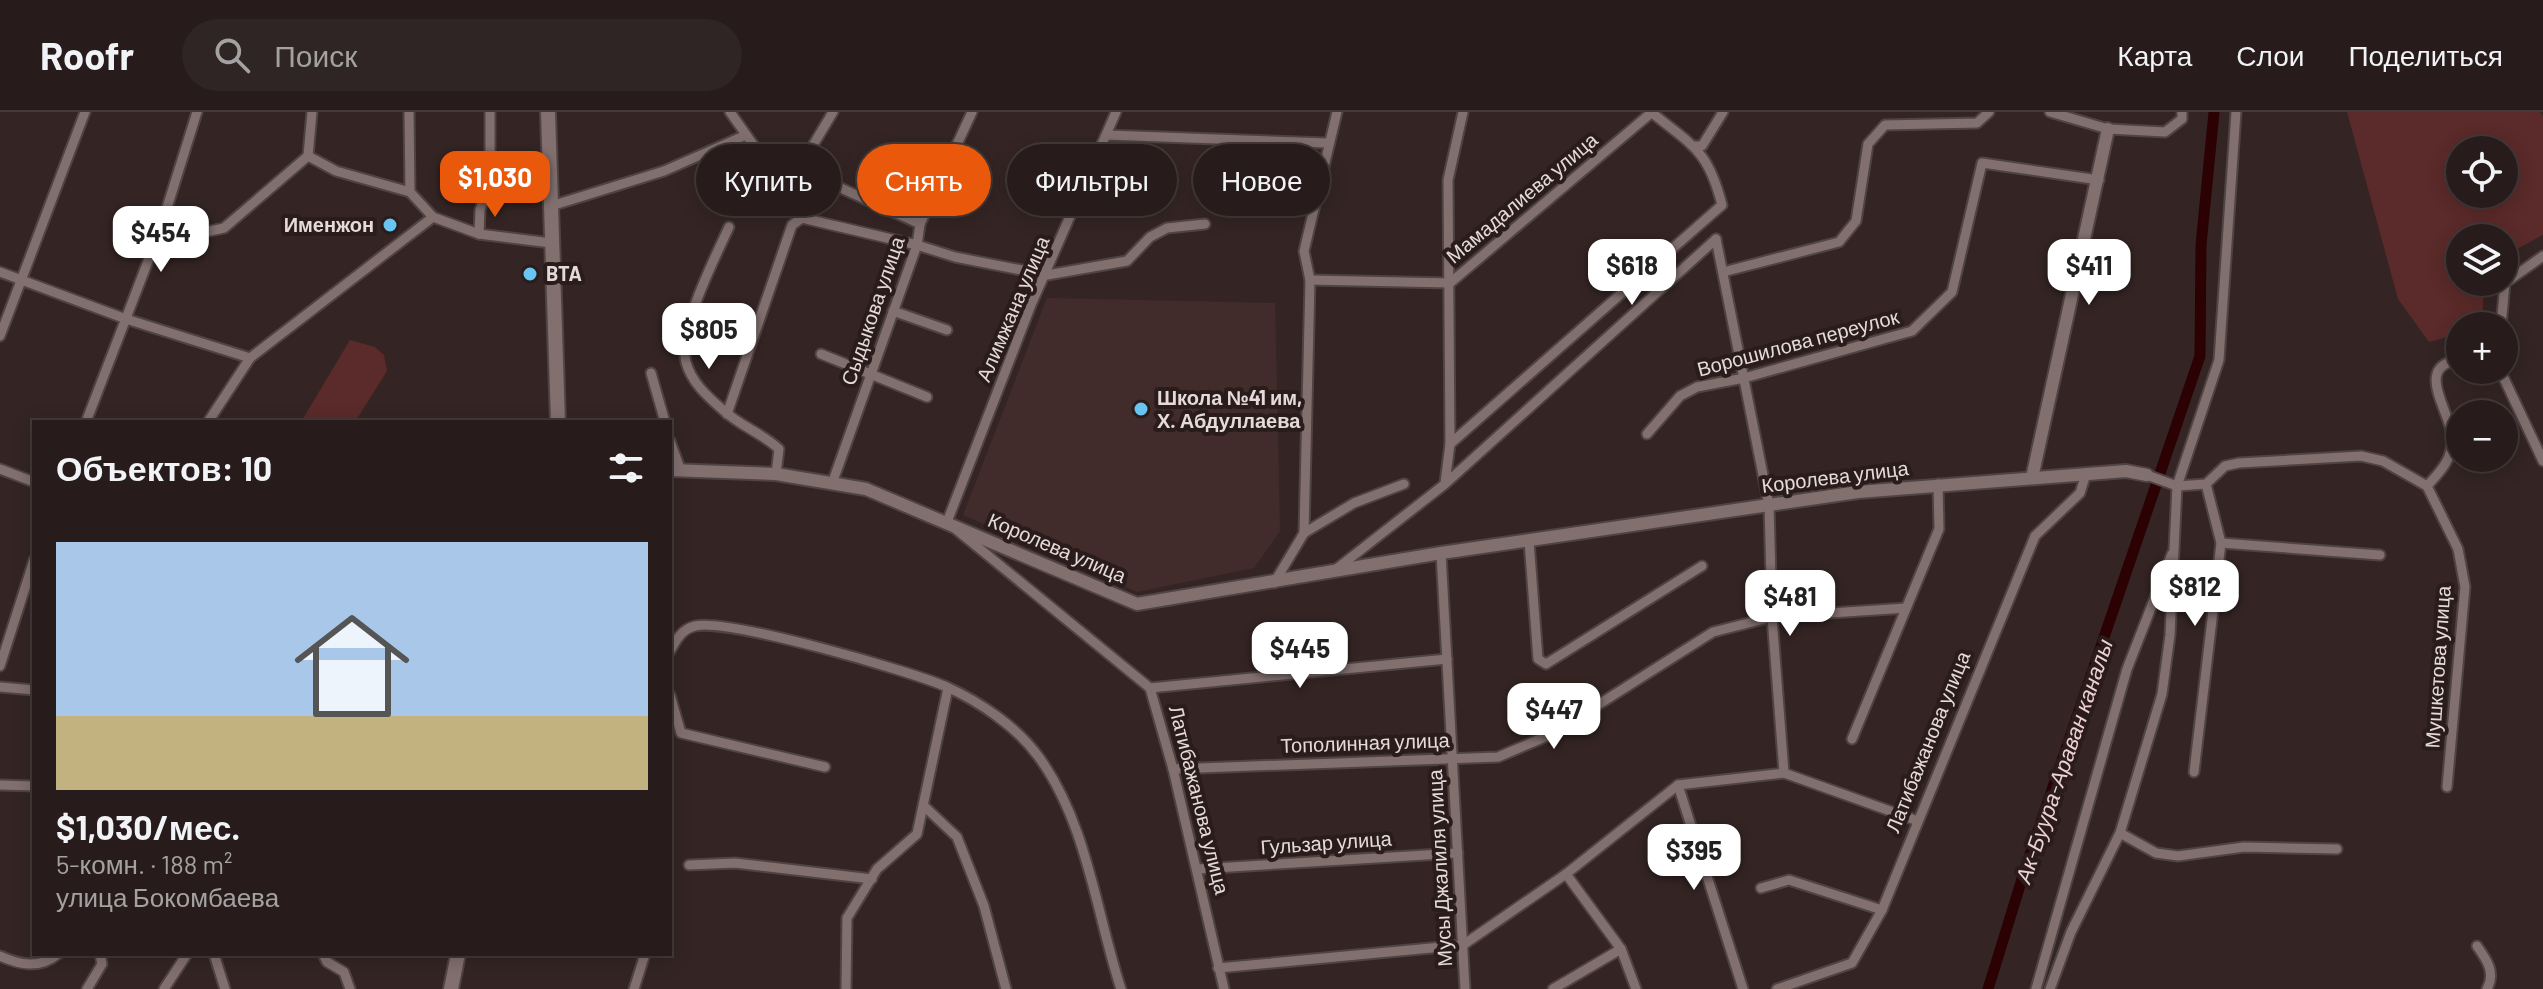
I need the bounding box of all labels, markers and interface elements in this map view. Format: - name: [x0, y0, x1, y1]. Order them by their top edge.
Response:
- search box: [182, 19, 742, 91]
- text: Roofr: [40, 32, 134, 78]
- icon: search: [210, 33, 254, 77]
- text: Поиск: [274, 37, 357, 73]
- text: Карта: [2117, 38, 2192, 72]
- text: Слои: [2236, 38, 2304, 72]
- text: Поделиться: [2348, 38, 2503, 72]
- street label: Мамадалиева улица: [1441, 126, 1603, 268]
- map controls: [2446, 136, 2518, 472]
- button: locate: [2446, 136, 2518, 208]
- chip: Купить: [696, 144, 841, 216]
- chip: Снять: [857, 144, 991, 216]
- chip: Фильтры: [1007, 144, 1177, 216]
- chip: Новое: [1193, 144, 1330, 216]
- pin: $1,030: [430, 151, 560, 219]
- text: $1,030: [458, 161, 532, 192]
- pin: $454: [114, 206, 208, 274]
- place label: Именжон: [284, 212, 374, 236]
- text: $454: [131, 216, 191, 247]
- marker: Именжон: [381, 216, 399, 234]
- button: layers: [2446, 224, 2518, 296]
- street label: Сыдыкова улица: [835, 232, 909, 388]
- street label: Алимжана улица: [971, 232, 1054, 385]
- pin: $618: [1585, 239, 1679, 307]
- pin: $411: [2042, 239, 2136, 307]
- text: $618: [1606, 249, 1658, 280]
- text: $411: [2066, 249, 2112, 280]
- place label: BTA: [546, 261, 582, 285]
- marker: BTA: [521, 265, 539, 283]
- pin: $805: [662, 303, 756, 371]
- street label: Ворошилова переулок: [1694, 303, 1901, 381]
- button: +: [2446, 312, 2518, 384]
- text: $805: [680, 313, 738, 344]
- place label: Школа №41 им, Х. Абдуллаева: [1157, 385, 1302, 432]
- marker: Школа №41 им, Х. Абдуллаева: [1132, 400, 1150, 418]
- button: −: [2446, 400, 2518, 472]
- icon: filters: [604, 446, 648, 490]
- text: Объектов: 10: [56, 447, 272, 488]
- street label: Королева улица: [1760, 455, 1911, 497]
- street label: Королева улица: [985, 507, 1131, 587]
- pin: $812: [2148, 560, 2242, 628]
- pin: $481: [1743, 570, 1837, 638]
- text: $812: [2169, 570, 2221, 601]
- text: $481: [1763, 580, 1817, 611]
- street label: Мушкетова улица: [2419, 584, 2455, 749]
- icon: home: [280, 594, 424, 738]
- pin: $445: [1253, 622, 1347, 690]
- text: $445: [1270, 632, 1330, 663]
- water label: Ак-Буура-Араван каналы: [2008, 635, 2118, 888]
- street label: Латибажанова улица: [1880, 647, 1975, 836]
- pin: $447: [1507, 683, 1601, 751]
- text: $447: [1525, 693, 1583, 724]
- street label: Латибажанова улица: [1165, 703, 1235, 897]
- street label: Тополинная улица: [1280, 727, 1451, 757]
- street label: Мусы Джалиля улица: [1422, 768, 1456, 967]
- text: $1,030/мес.: [56, 806, 241, 847]
- pin: $395: [1647, 824, 1741, 892]
- street label: Гульзар улица: [1259, 825, 1393, 859]
- text: $395: [1666, 834, 1722, 865]
- text: 5-комн. · 188 m²: [56, 848, 232, 879]
- text: улица Бокомбаева: [56, 881, 279, 912]

